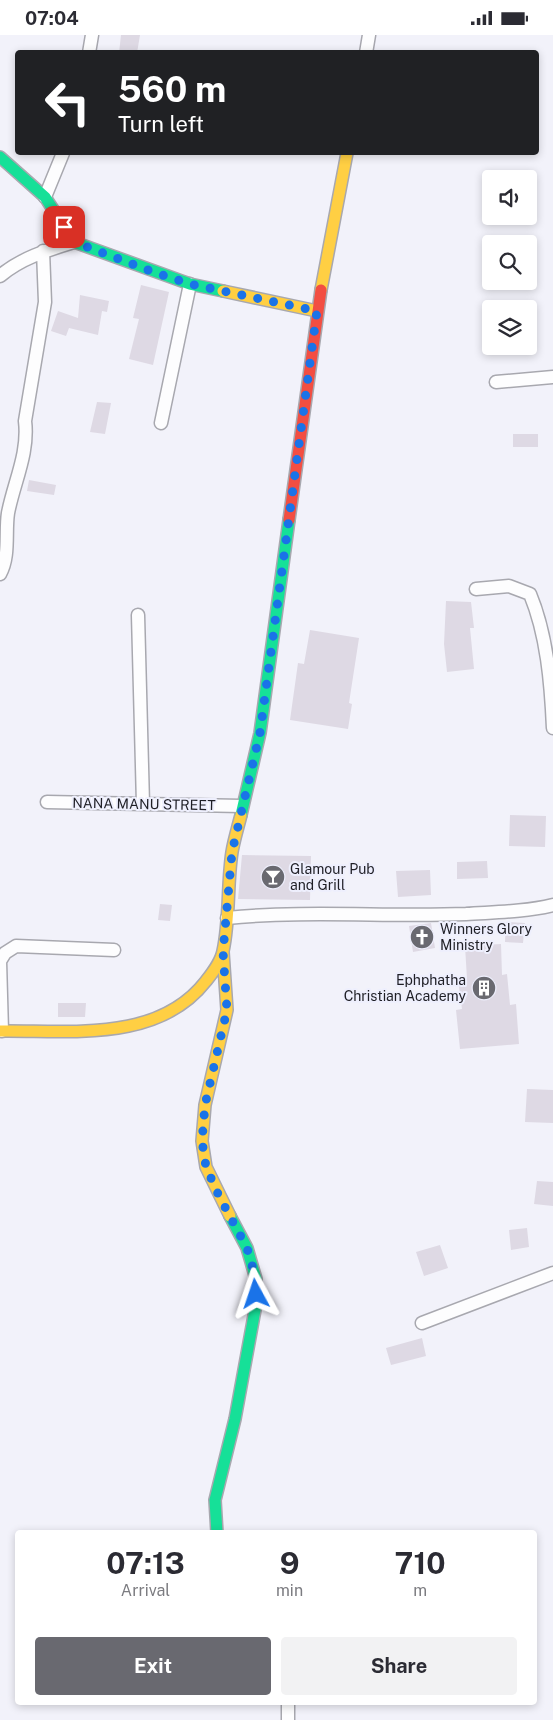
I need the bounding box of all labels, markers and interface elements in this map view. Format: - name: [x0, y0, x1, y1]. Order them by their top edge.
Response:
- text: 07:04: [25, 7, 79, 29]
- text: 560 m: [118, 69, 226, 110]
- icon: left: [35, 70, 100, 135]
- text: Turn left: [118, 111, 204, 137]
- map controls: [482, 170, 537, 355]
- button: sound: [482, 170, 537, 225]
- pin: [43, 206, 85, 248]
- icon: arrive: [50, 213, 78, 241]
- button: search: [482, 235, 537, 290]
- button: layers: [482, 300, 537, 355]
- street label: NANA MANU STREET: [72, 795, 216, 813]
- place label: Glamour Pub and Grill: [290, 861, 375, 893]
- bar icon: Glamour Pub and Grill: [260, 864, 286, 890]
- place label: Winners Glory Ministry: [440, 921, 533, 953]
- church icon: Winners Glory Ministry: [409, 924, 435, 950]
- place label: Ephphatha Christian Academy: [344, 972, 466, 1004]
- building icon: Ephphatha Christian Academy: [471, 975, 497, 1001]
- position arrow: [229, 1267, 281, 1319]
- text: 07:13: [106, 1545, 185, 1581]
- text: 9: [280, 1545, 299, 1581]
- text: 710: [394, 1545, 446, 1581]
- text: Arrival: [121, 1581, 170, 1600]
- text: min: [276, 1581, 303, 1600]
- text: m: [413, 1581, 427, 1600]
- button: Exit: [35, 1637, 271, 1695]
- button: Share: [281, 1637, 517, 1695]

